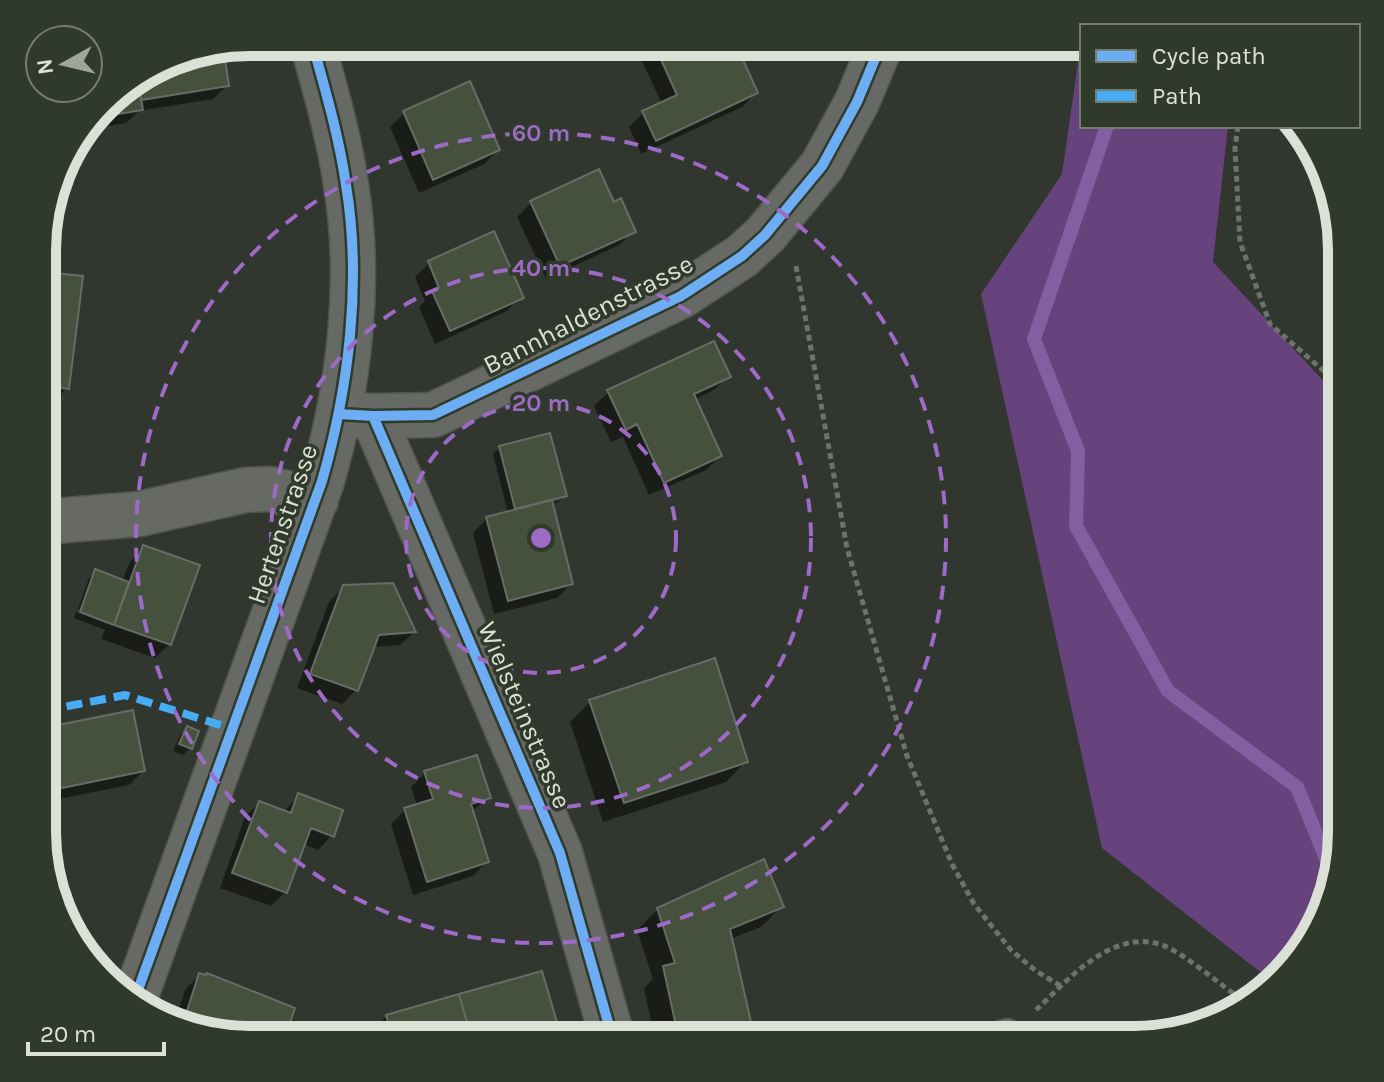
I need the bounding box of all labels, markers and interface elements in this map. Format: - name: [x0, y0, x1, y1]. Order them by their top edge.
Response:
- north arrow: [24, 24, 104, 104]
- legend: [1080, 24, 1360, 128]
- text: Cycle path: [1152, 42, 1266, 70]
- text: N: [31, 57, 59, 76]
- text: Path: [1152, 82, 1202, 110]
- text: 60 m: [512, 119, 570, 147]
- street label: Bannhaldenstrasse: [478, 248, 698, 381]
- text: 40 m: [512, 254, 570, 282]
- text: 20 m: [512, 389, 570, 417]
- street label: Hertenstrasse: [241, 440, 324, 608]
- centre of rings: [527, 524, 555, 552]
- street label: Wielsteinstrasse: [471, 617, 578, 813]
- scale bar: [28, 1006, 164, 1056]
- text: 20 m: [40, 1020, 96, 1048]

